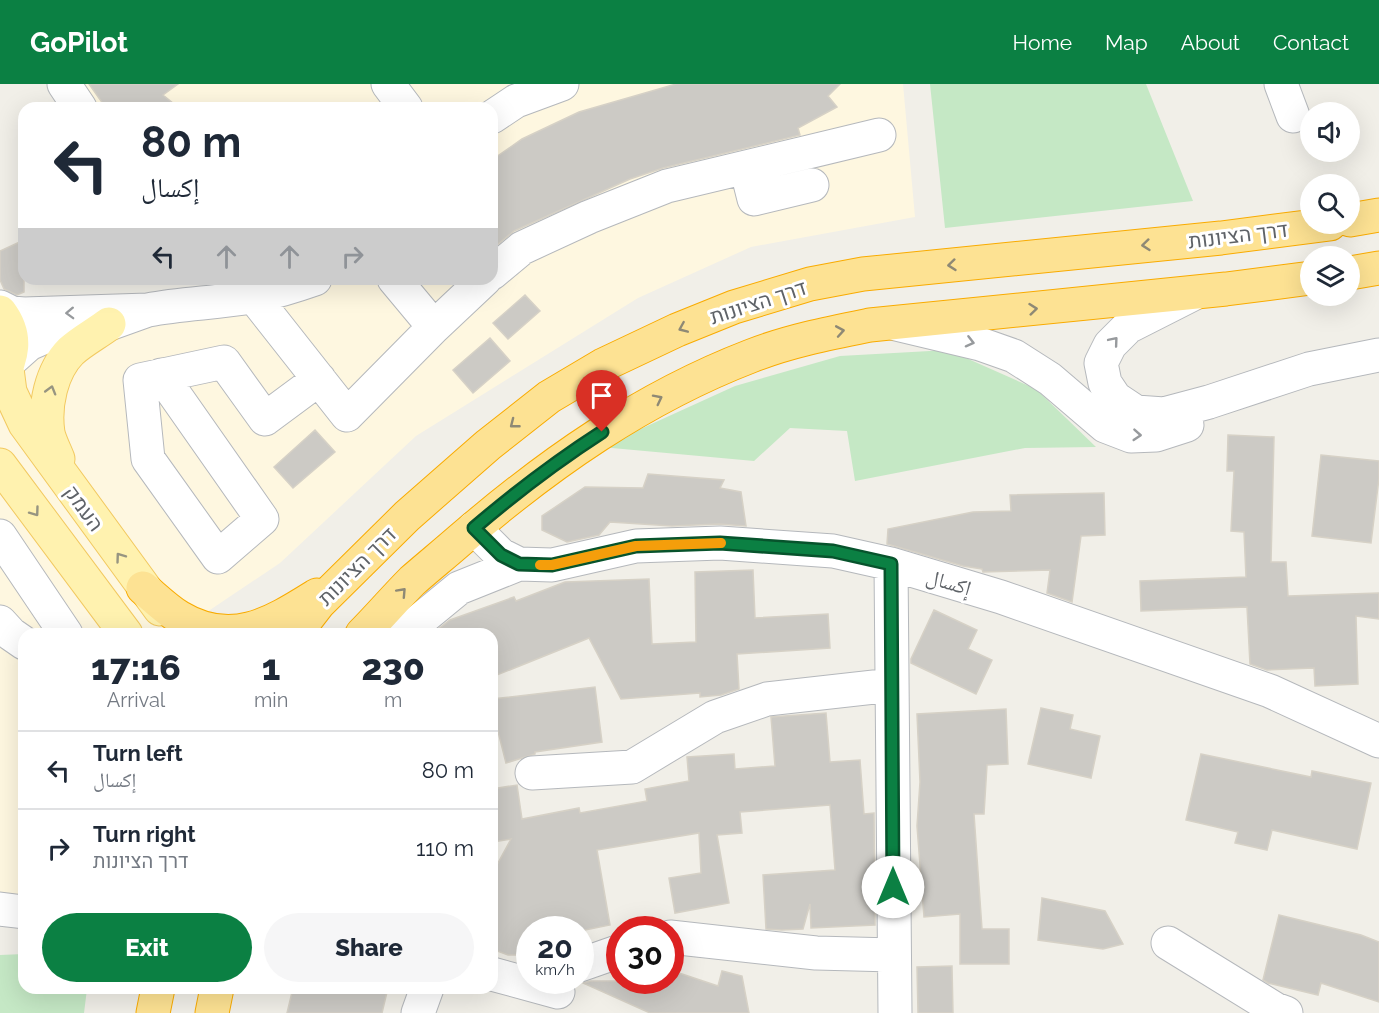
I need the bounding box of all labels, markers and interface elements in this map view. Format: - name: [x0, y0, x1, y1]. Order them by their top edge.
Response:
- text: GoPilot: [30, 26, 128, 59]
- text: Home: [1013, 30, 1072, 55]
- text: Map: [1105, 30, 1148, 55]
- text: About: [1181, 30, 1240, 55]
- text: Contact: [1273, 30, 1349, 55]
- map controls: [1300, 102, 1360, 306]
- button: sound: [1300, 102, 1360, 162]
- text: 80 m: [141, 118, 241, 167]
- icon: left: [42, 126, 120, 204]
- text: إكسال: [141, 172, 199, 203]
- button: search: [1300, 174, 1360, 234]
- street label: דרך הציונות: [1187, 216, 1289, 254]
- one-way arrow: [1142, 238, 1151, 251]
- icon: left: [147, 240, 180, 273]
- icon: ahead: [210, 240, 243, 273]
- icon: ahead: [273, 240, 306, 273]
- icon: right: [336, 240, 369, 273]
- button: layers: [1300, 246, 1360, 306]
- one-way arrow: [948, 258, 957, 271]
- street label: דרך הציונות: [706, 275, 810, 329]
- one-way arrow: [1029, 303, 1038, 316]
- one-way arrow: [65, 306, 74, 319]
- one-way arrow: [678, 321, 689, 333]
- one-way arrow: [834, 325, 844, 338]
- one-way arrow: [964, 334, 974, 347]
- one-way arrow: [1107, 337, 1118, 348]
- pin: [576, 370, 627, 432]
- icon: arrive: [585, 379, 618, 412]
- one-way arrow: [44, 385, 56, 396]
- one-way arrow: [652, 395, 663, 407]
- one-way arrow: [510, 417, 521, 428]
- one-way arrow: [1132, 428, 1141, 441]
- street label: העמק: [59, 480, 109, 536]
- one-way arrow: [28, 505, 39, 516]
- street label: דרך הציונות: [313, 522, 401, 610]
- one-way arrow: [117, 553, 128, 564]
- street label: إكسال: [923, 563, 974, 603]
- one-way arrow: [395, 588, 406, 599]
- text: 17:16: [91, 646, 181, 688]
- text: 1: [262, 646, 280, 688]
- text: 230: [361, 646, 425, 688]
- text: Arrival: [107, 688, 165, 712]
- text: min: [254, 688, 288, 712]
- text: m: [384, 688, 402, 712]
- text: Turn left: [93, 740, 183, 766]
- icon: left: [42, 754, 75, 787]
- text: 80 m: [422, 757, 474, 783]
- text: إكسال: [93, 768, 136, 792]
- text: Turn right: [93, 821, 196, 847]
- icon: right: [42, 832, 75, 865]
- text: 110 m: [416, 835, 474, 861]
- text: דרך הציונות: [93, 849, 189, 873]
- position arrow: [861, 855, 925, 919]
- button: Exit: [42, 913, 252, 982]
- button: Share: [264, 913, 474, 982]
- speed limit sign: 30: [606, 916, 684, 994]
- text: 20: [537, 930, 573, 965]
- text: km/h: [535, 961, 575, 979]

